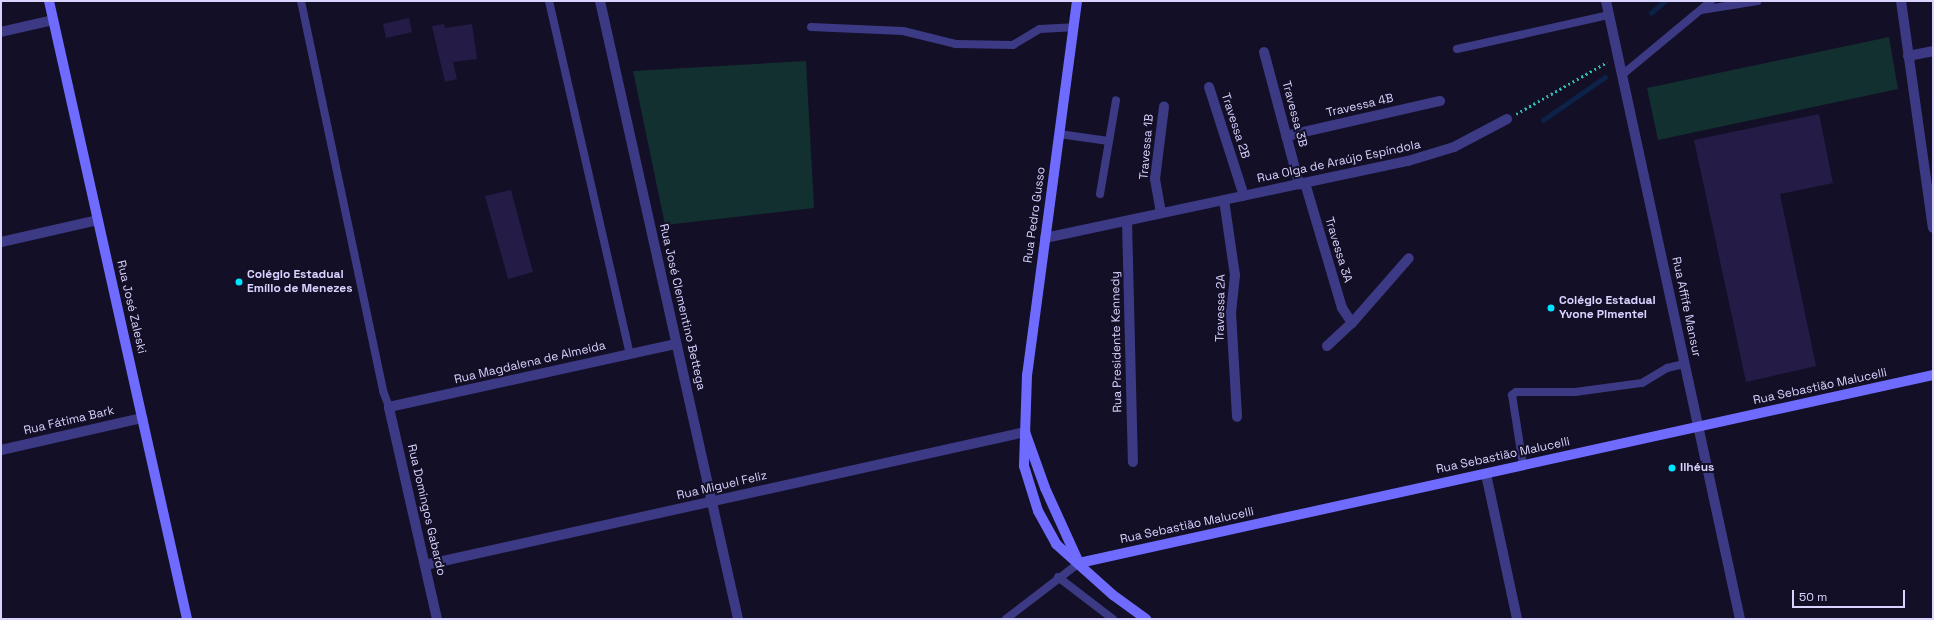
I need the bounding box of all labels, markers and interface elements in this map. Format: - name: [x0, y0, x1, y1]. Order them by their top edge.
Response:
- street label: Travessa 3B: [1278, 79, 1310, 149]
- street label: Travessa 2B: [1218, 91, 1252, 161]
- street label: Travessa 4B: [1325, 91, 1395, 121]
- street label: Travessa 1B: [1137, 114, 1157, 180]
- street label: Rua Olga de Araújo Espíndola: [1256, 138, 1422, 186]
- street label: Rua Pedro Gusso: [1021, 166, 1049, 264]
- street label: Travessa 3A: [1321, 215, 1355, 285]
- street label: Rua José Clementino Bettega: [656, 222, 708, 392]
- street label: Rua Affife Mansur: [1668, 256, 1704, 358]
- street label: Rua José Zaleski: [113, 259, 149, 355]
- place label: Colégio Estadual Emílio de Menezes: [247, 268, 353, 296]
- street label: Rua Presidente Kennedy: [1109, 271, 1125, 413]
- street label: Travessa 2A: [1213, 274, 1229, 342]
- marker: Colégio Estadual Emílio de Menezes: [234, 277, 244, 287]
- place label: Colégio Estadual Yvone Pimentel: [1559, 294, 1656, 322]
- marker: Colégio Estadual Yvone Pimentel: [1546, 303, 1556, 313]
- street label: Rua Magdalena de Almeida: [453, 339, 607, 387]
- street label: Rua Sebastião Malucelli: [1752, 366, 1888, 408]
- street label: Rua Fátima Bark: [22, 404, 116, 438]
- street label: Rua Sebastião Malucelli: [1435, 435, 1571, 477]
- street label: Rua Domingos Gabardo: [404, 443, 448, 577]
- place label: Ilhéus: [1680, 461, 1714, 475]
- marker: Ilhéus: [1667, 463, 1677, 473]
- street label: Rua Miguel Feliz: [676, 469, 768, 503]
- street label: Rua Sebastião Malucelli: [1119, 505, 1255, 547]
- scale bar: [1794, 582, 1907, 608]
- text: 50 m: [1799, 589, 1827, 605]

